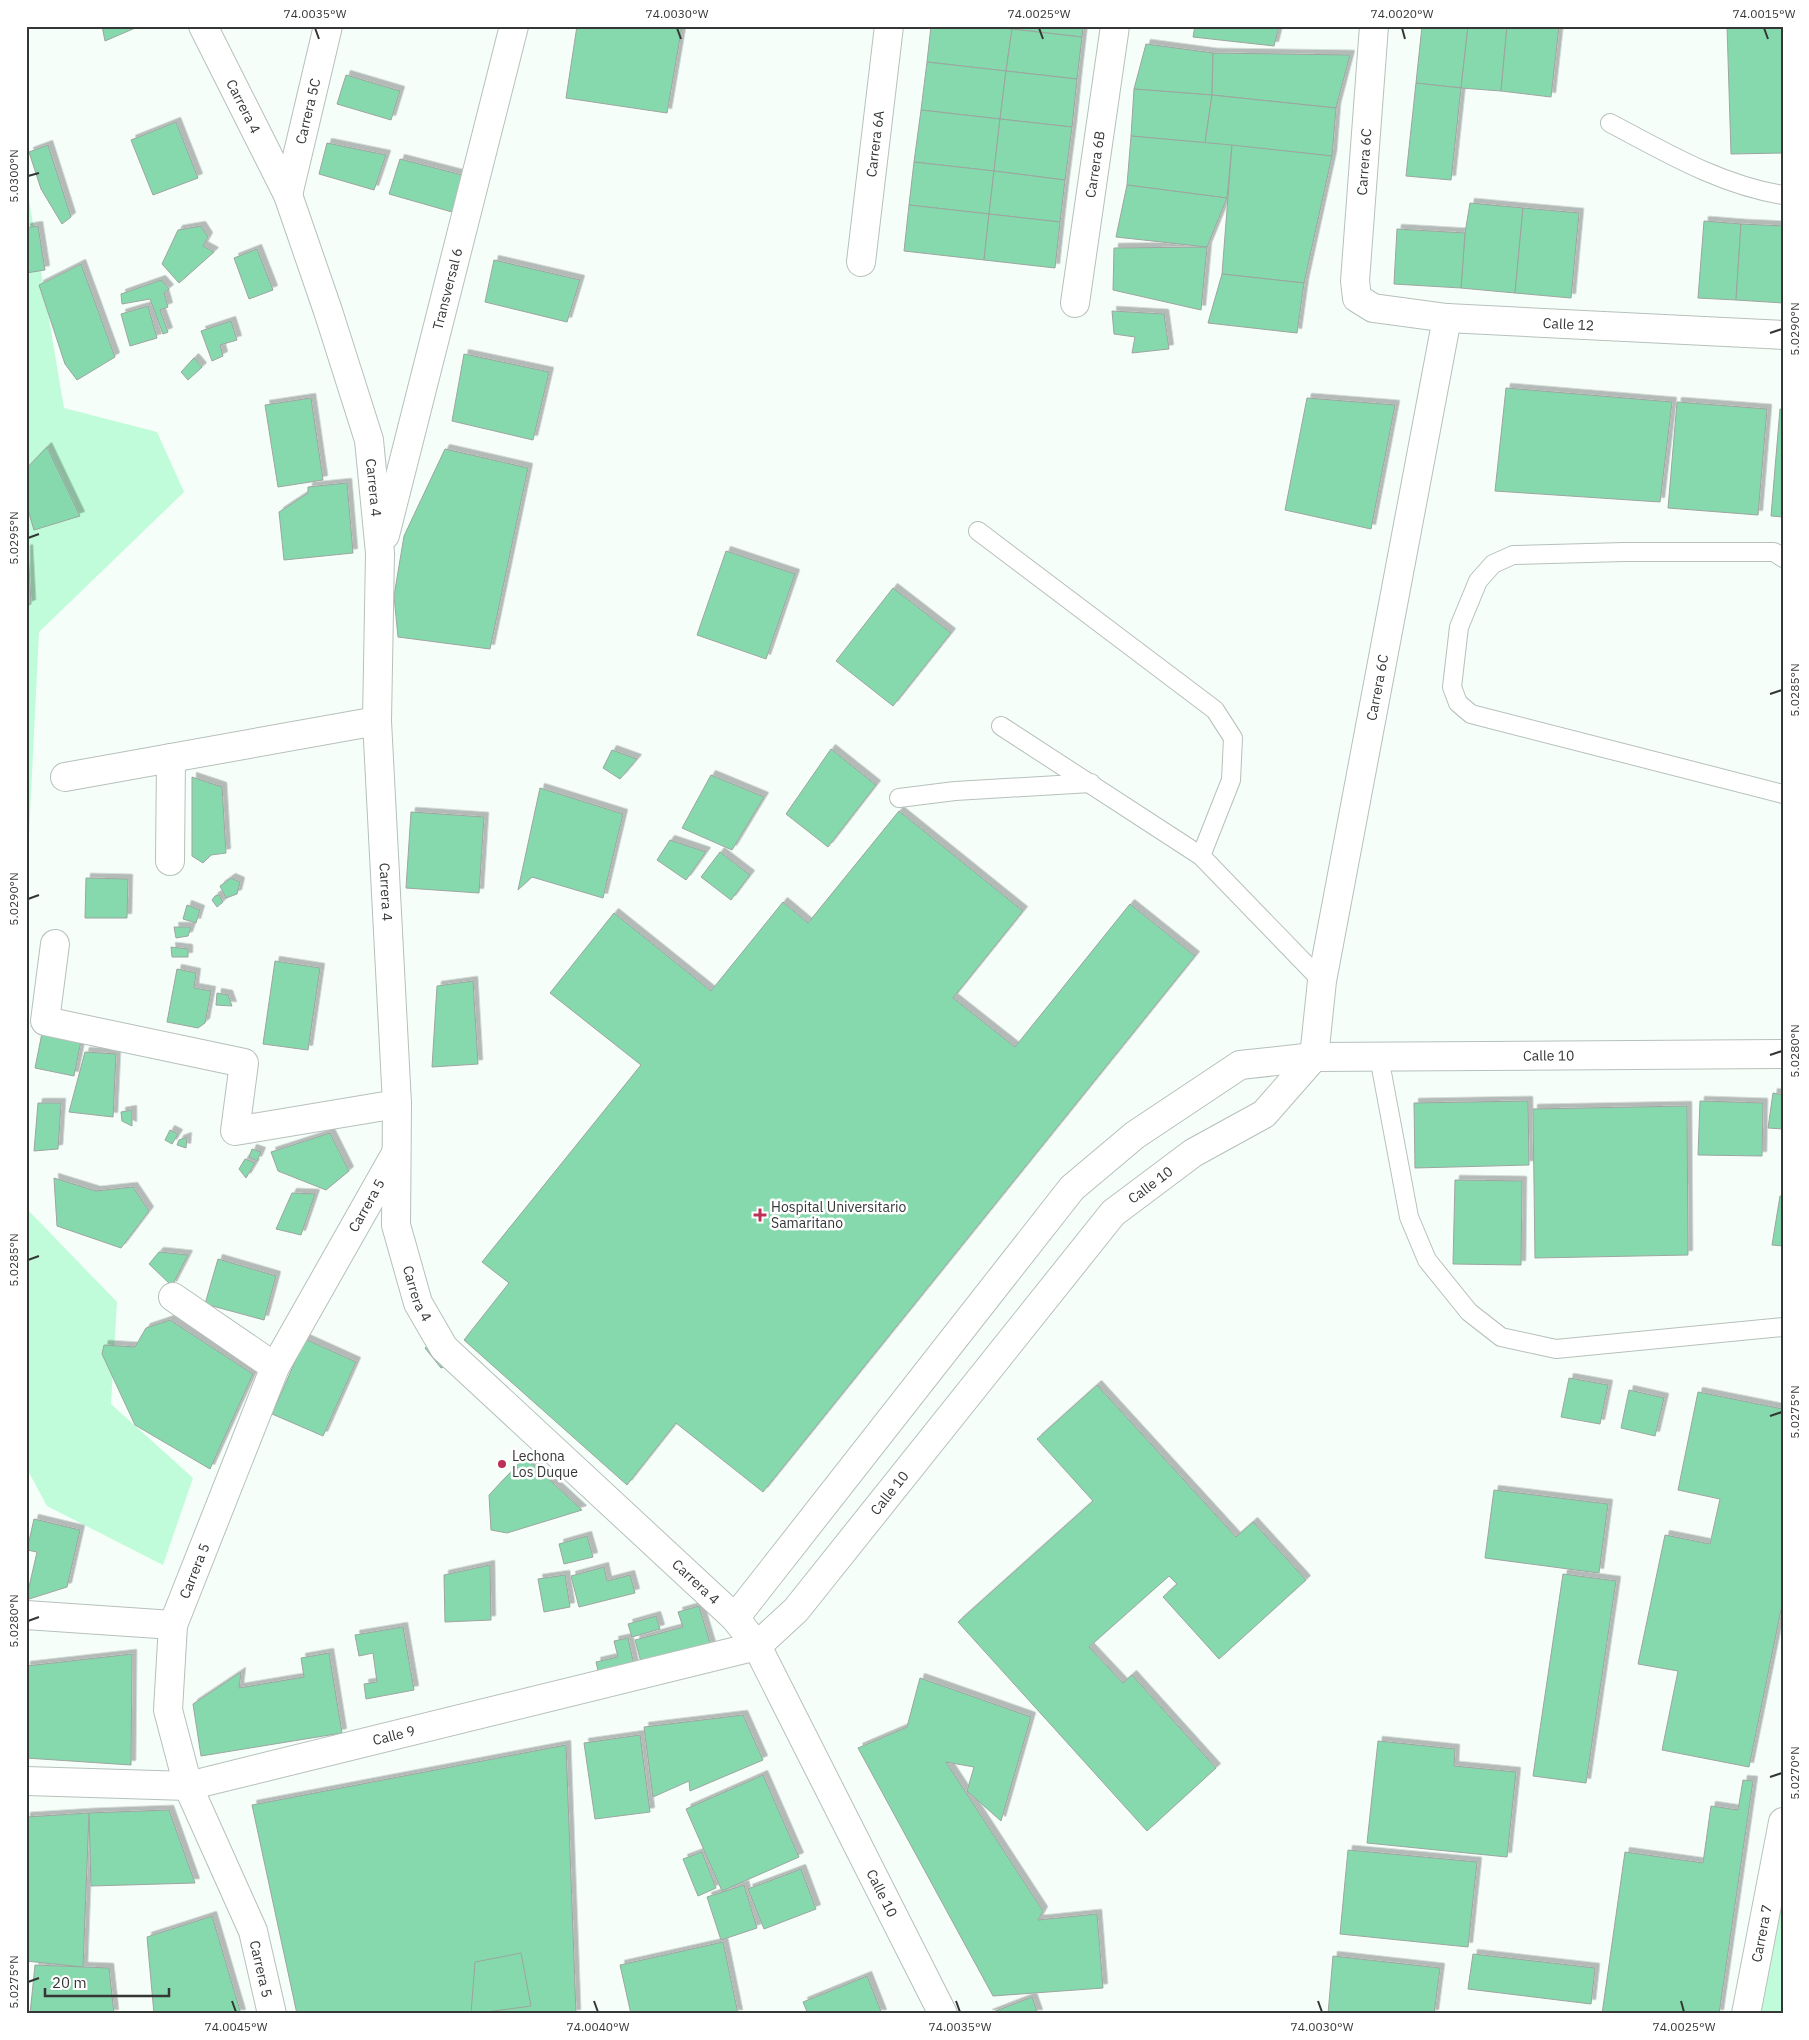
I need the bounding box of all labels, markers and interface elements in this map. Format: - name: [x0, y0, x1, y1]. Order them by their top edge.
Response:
- text: 74.0035°W: [284, 6, 347, 21]
- text: 74.0030°W: [646, 6, 709, 21]
- text: 74.0025°W: [1008, 6, 1071, 21]
- text: 74.0020°W: [1371, 6, 1434, 21]
- text: 74.0015°W: [1733, 6, 1796, 21]
- street label: Carrera 4: [222, 76, 265, 137]
- street label: Carrera 5C: [291, 76, 324, 146]
- street label: Carrera 6A: [862, 109, 888, 178]
- street label: Carrera 6C: [1353, 128, 1375, 196]
- street label: Carrera 6B: [1081, 130, 1109, 199]
- text: 5.0300°N: [6, 149, 21, 203]
- street label: Transversal 6: [428, 246, 466, 332]
- text: 5.0290°N: [1787, 302, 1802, 356]
- street label: Calle 12: [1542, 314, 1595, 334]
- street label: Carrera 4: [362, 458, 385, 517]
- text: 5.0295°N: [6, 511, 21, 565]
- street label: Carrera 6C: [1362, 653, 1392, 722]
- text: 5.0285°N: [1787, 663, 1802, 717]
- street label: Carrera 4: [375, 862, 396, 922]
- text: 5.0290°N: [6, 872, 21, 926]
- text: 5.0280°N: [1787, 1024, 1802, 1078]
- street label: Calle 10: [1523, 1046, 1575, 1065]
- street label: Calle 10: [1124, 1162, 1177, 1208]
- street label: Carrera 5: [344, 1175, 389, 1235]
- place label: Hospital Universitario Samaritano: [771, 1198, 907, 1232]
- marker: Hospital Universitario Samaritano: [753, 1208, 767, 1222]
- text: 5.0285°N: [6, 1233, 21, 1287]
- street label: Carrera 4: [399, 1263, 436, 1325]
- text: 5.0275°N: [1787, 1385, 1802, 1439]
- place label: Lechona Los Duque: [512, 1447, 578, 1481]
- marker: Lechona Los Duque: [496, 1458, 508, 1470]
- street label: Calle 10: [866, 1467, 913, 1519]
- street label: Carrera 5: [175, 1540, 214, 1601]
- street label: Carrera 4: [668, 1555, 723, 1608]
- text: 5.0280°N: [6, 1594, 21, 1648]
- street label: Calle 9: [371, 1721, 417, 1749]
- text: 5.0270°N: [1787, 1746, 1802, 1800]
- street label: Calle 10: [862, 1866, 902, 1920]
- street label: Carrera 7: [1747, 1903, 1776, 1964]
- street label: Carrera 5: [246, 1939, 276, 1999]
- text: 5.0275°N: [6, 1955, 21, 2009]
- scale bar: [45, 1965, 169, 1997]
- text: 20 m: [52, 1973, 87, 1992]
- text: 74.0045°W: [205, 2019, 268, 2034]
- text: 74.0040°W: [567, 2019, 630, 2034]
- text: 74.0035°W: [929, 2019, 992, 2034]
- text: 74.0030°W: [1291, 2019, 1354, 2034]
- text: 74.0025°W: [1653, 2019, 1716, 2034]

